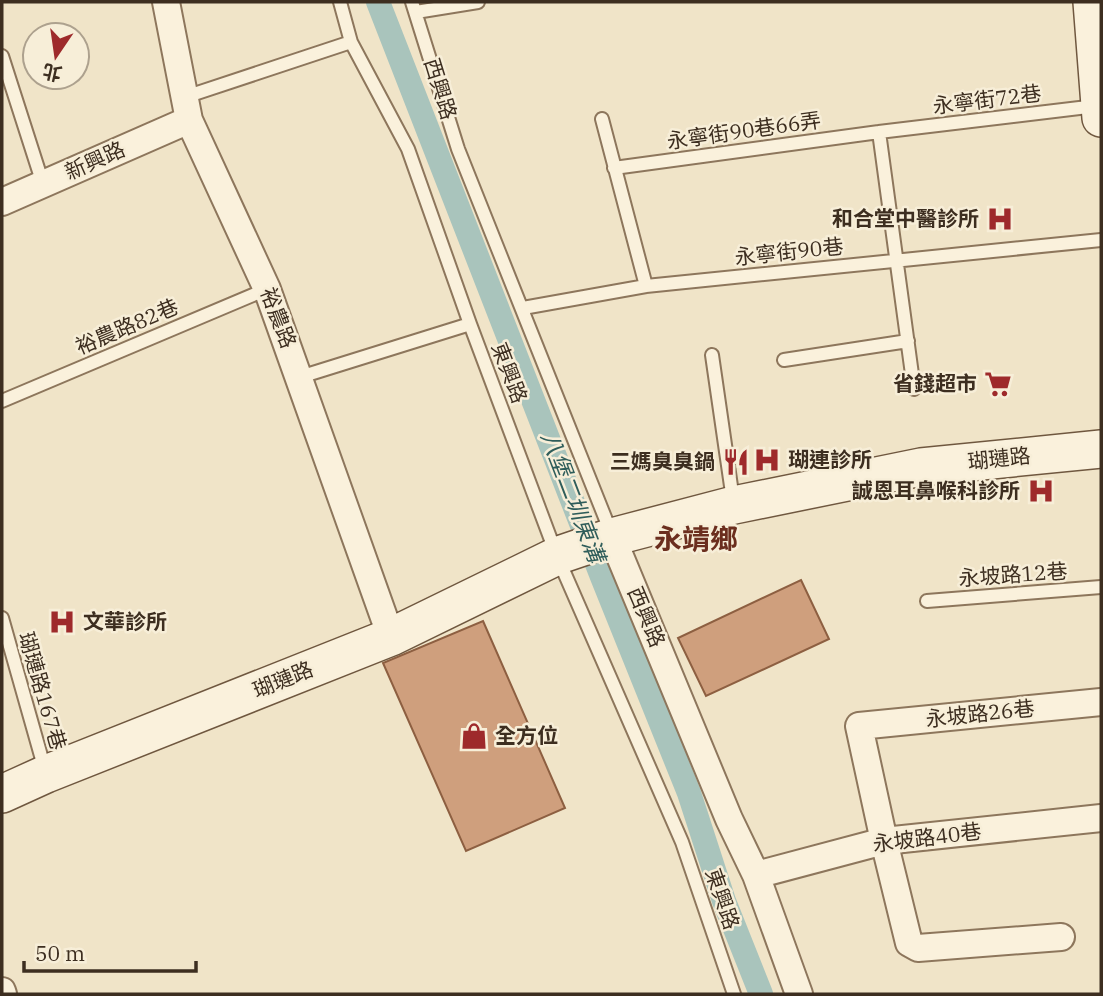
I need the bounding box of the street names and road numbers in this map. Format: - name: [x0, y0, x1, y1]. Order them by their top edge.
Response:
- street label: 西興路: [418, 54, 464, 123]
- street label: 永寧街72巷: [931, 78, 1043, 120]
- street label: 永寧街90巷66弄: [665, 105, 823, 155]
- street label: 新興路: [60, 134, 129, 186]
- street label: 永寧街90巷: [733, 231, 845, 271]
- street label: 裕農路: [255, 283, 303, 352]
- street label: 裕農路82巷: [71, 292, 182, 360]
- street label: 東興路: [486, 338, 534, 407]
- street label: 瑚璉路: [966, 441, 1032, 475]
- street label: 永坡路12巷: [957, 556, 1068, 592]
- street label: 西興路: [622, 582, 672, 651]
- street label: 瑚璉路167巷: [13, 628, 73, 753]
- street label: 瑚璉路: [248, 654, 317, 704]
- street label: 永坡路26巷: [924, 693, 1036, 733]
- street label: 永坡路40巷: [871, 816, 983, 858]
- street label: 東興路: [699, 864, 746, 933]

